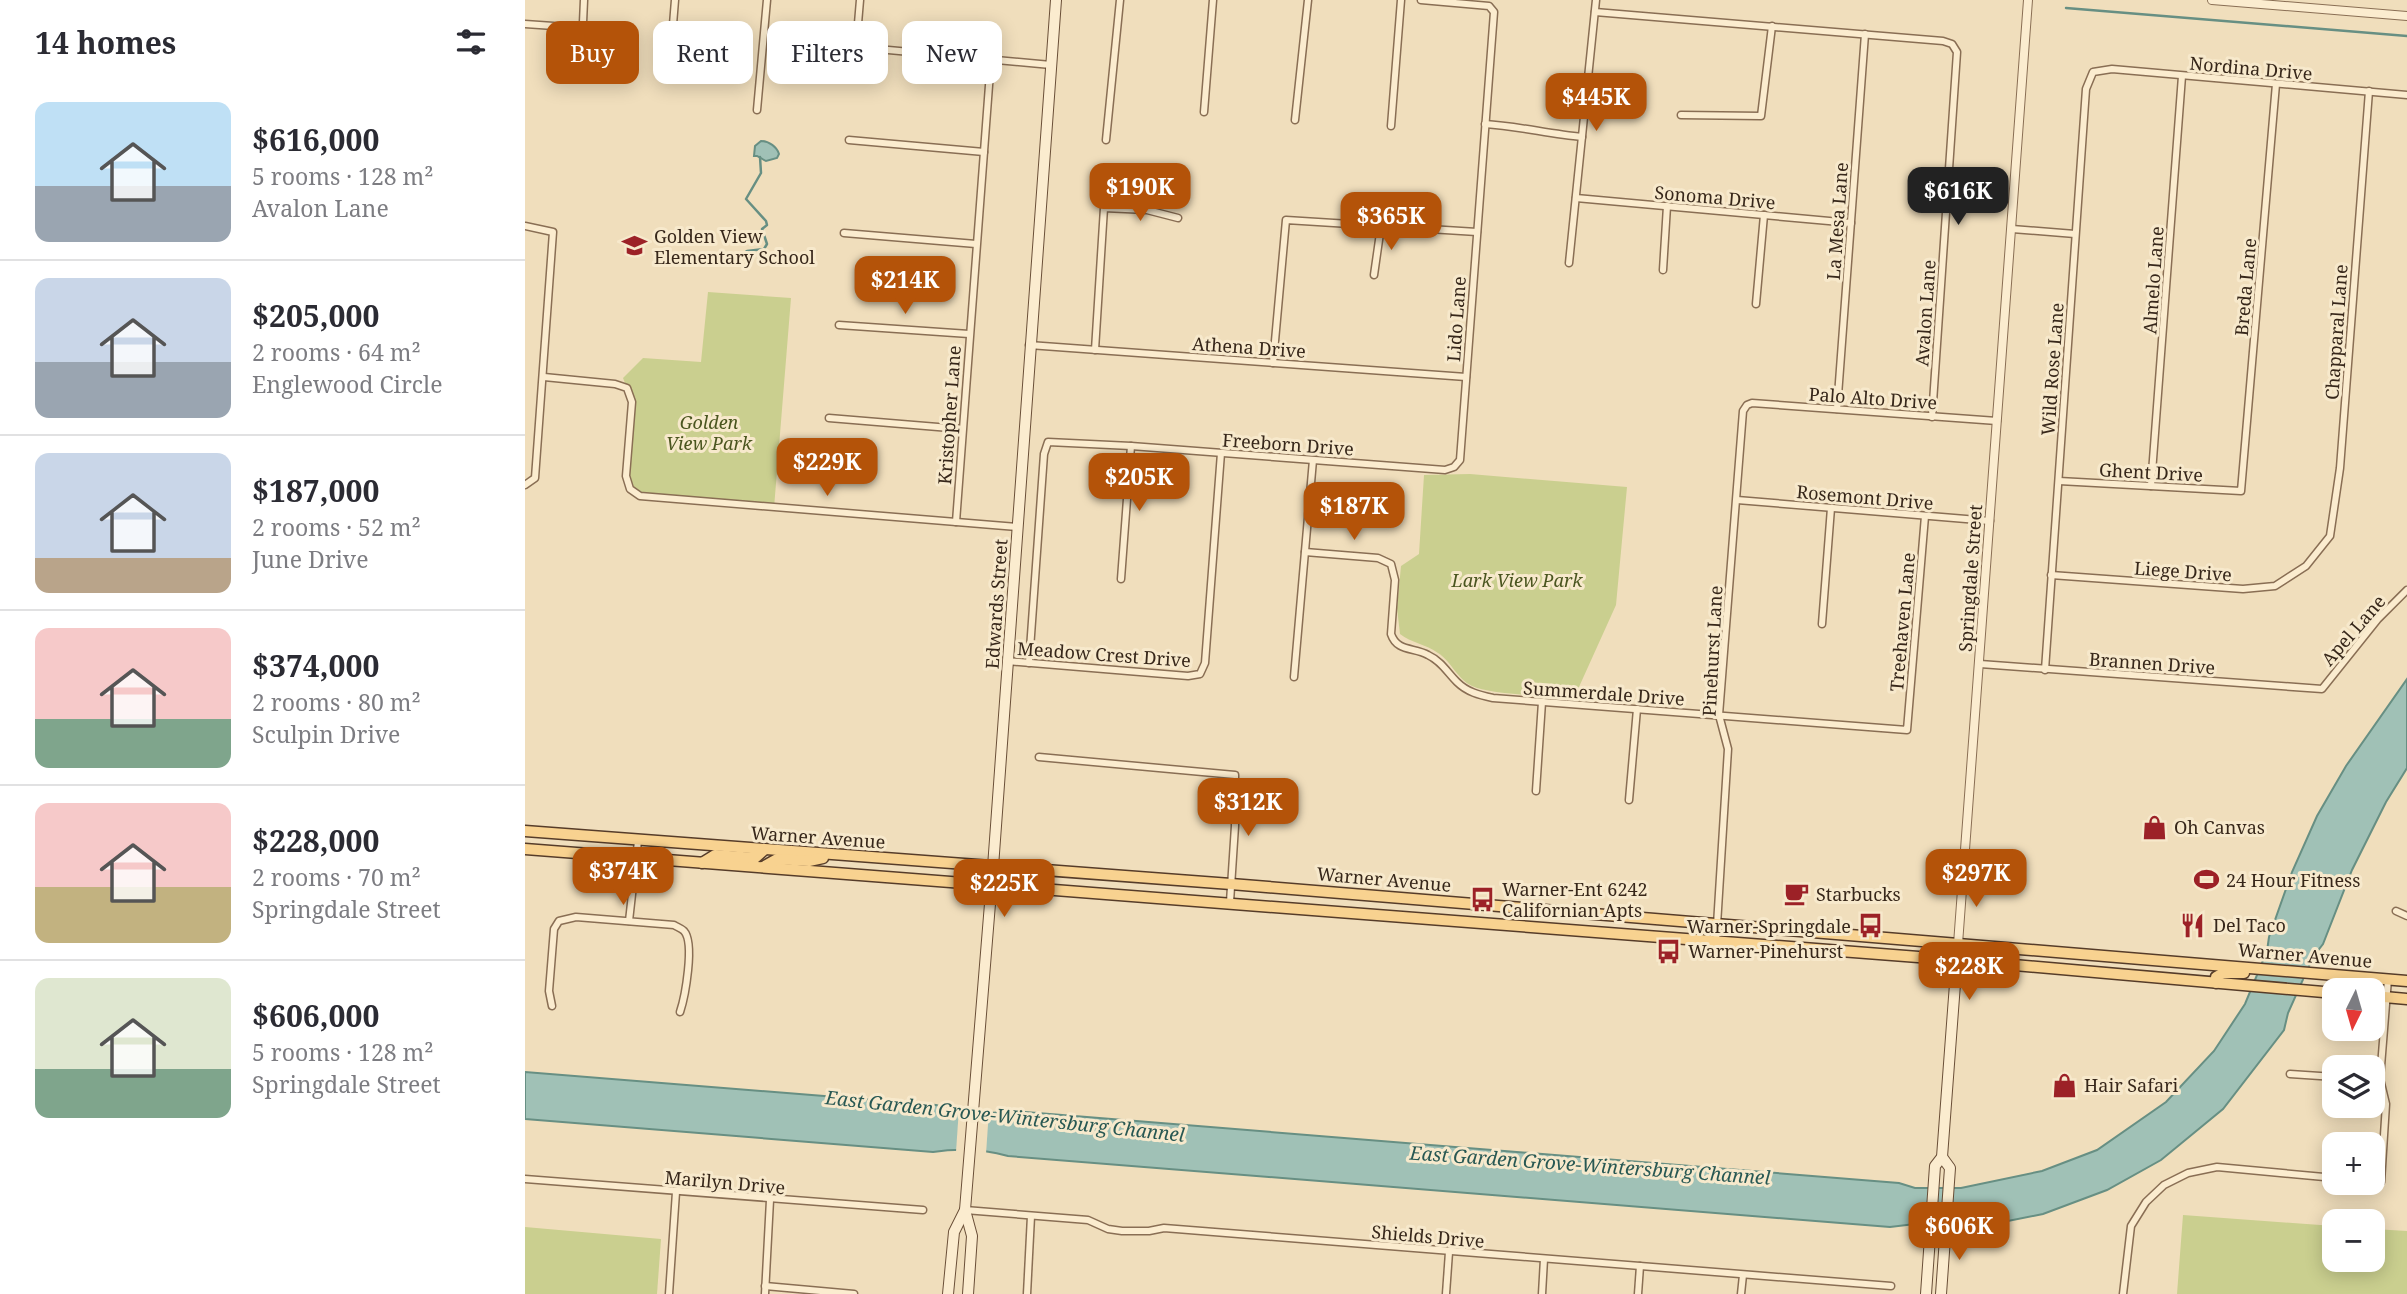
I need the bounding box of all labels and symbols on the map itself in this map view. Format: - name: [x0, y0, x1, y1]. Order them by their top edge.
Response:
- street label: Nordina Drive: [2189, 51, 2313, 85]
- pin: $445K: [1547, 74, 1645, 133]
- street label: La Mesa Lane: [1821, 161, 1853, 281]
- pin: $190K: [1091, 164, 1189, 223]
- pin: $616K: [1909, 168, 2007, 227]
- street label: Sonoma Drive: [1653, 180, 1777, 214]
- pin: $365K: [1342, 192, 1440, 252]
- place label: Golden View Elementary School: [654, 224, 815, 269]
- street label: Almelo Lane: [2137, 225, 2169, 335]
- school or university icon: Golden View Elementary School: [620, 232, 648, 260]
- street label: Breda Lane: [2229, 237, 2261, 337]
- pin: $214K: [856, 256, 954, 316]
- street label: Avalon Lane: [1909, 259, 1941, 367]
- street label: Chapparal Lane: [2319, 263, 2353, 401]
- street label: Lido Lane: [1441, 275, 1471, 363]
- street label: Wild Rose Lane: [2035, 302, 2069, 436]
- street label: Athena Drive: [1191, 331, 1307, 363]
- street label: Kristopher Lane: [932, 345, 966, 485]
- street label: Palo Alto Drive: [1808, 382, 1938, 414]
- park label: Golden View Park: [666, 410, 753, 455]
- street label: Freeborn Drive: [1221, 427, 1355, 461]
- pin: $229K: [778, 438, 876, 498]
- pin: $205K: [1090, 454, 1188, 513]
- street label: Ghent Drive: [2098, 457, 2204, 487]
- street label: Rosemont Drive: [1796, 479, 1934, 515]
- pin: $187K: [1305, 482, 1403, 542]
- street label: Springdale Street: [1953, 504, 1987, 652]
- street label: Edwards Street: [979, 538, 1013, 670]
- street label: Treehaven Lane: [1884, 552, 1920, 692]
- street label: Liege Drive: [2133, 556, 2233, 586]
- park label: Lark View Park: [1450, 568, 1583, 592]
- street label: Pinehurst Lane: [1697, 585, 1727, 717]
- street label: Apel Lane: [2316, 590, 2390, 670]
- street label: Meadow Crest Drive: [1016, 636, 1192, 672]
- street label: Brannen Drive: [2088, 647, 2216, 679]
- street label: Summerdale Drive: [1522, 675, 1686, 711]
- pin: $312K: [1199, 778, 1297, 838]
- shop icon: Oh Canvas: [2140, 813, 2168, 841]
- place label: Oh Canvas: [2174, 815, 2265, 839]
- street label: Warner Avenue: [750, 820, 886, 854]
- pin: $374K: [574, 848, 672, 907]
- pin: $297K: [1927, 850, 2025, 909]
- pin: $225K: [955, 860, 1053, 919]
- street label: Warner Avenue: [1316, 861, 1452, 897]
- sports icon: 24 Hour Fitness: [2192, 866, 2220, 894]
- place label: 24 Hour Fitness: [2226, 868, 2360, 892]
- place label: Warner-Ent 6242 Californian Apts: [1502, 877, 1648, 922]
- cafe icon: Starbucks: [1782, 880, 1810, 908]
- place label: Starbucks: [1816, 882, 1901, 906]
- bus stop icon: Warner-Ent 6242 Californian Apts: [1468, 885, 1496, 913]
- restaurant icon: Del Taco: [2179, 911, 2207, 939]
- bus stop icon: Warner-Springdale: [1857, 912, 1885, 940]
- place label: Del Taco: [2213, 913, 2286, 937]
- place label: Warner-Springdale: [1687, 914, 1851, 938]
- bus stop icon: Warner-Pinehurst: [1654, 937, 1682, 965]
- street label: Warner Avenue: [2237, 937, 2373, 973]
- place label: Warner-Pinehurst: [1688, 939, 1843, 963]
- pin: $228K: [1920, 942, 2018, 1002]
- north arrow: [2322, 978, 2385, 1041]
- shop icon: Hair Safari: [2050, 1071, 2078, 1099]
- place label: Hair Safari: [2084, 1073, 2179, 1097]
- water label: East Garden Grove-Wintersburg Channel: [823, 1084, 1186, 1148]
- water label: East Garden Grove-Wintersburg Channel: [1408, 1139, 1771, 1191]
- street label: Marilyn Drive: [664, 1165, 786, 1199]
- pin: $606K: [1910, 1202, 2008, 1262]
- street label: Shields Drive: [1370, 1219, 1486, 1253]

